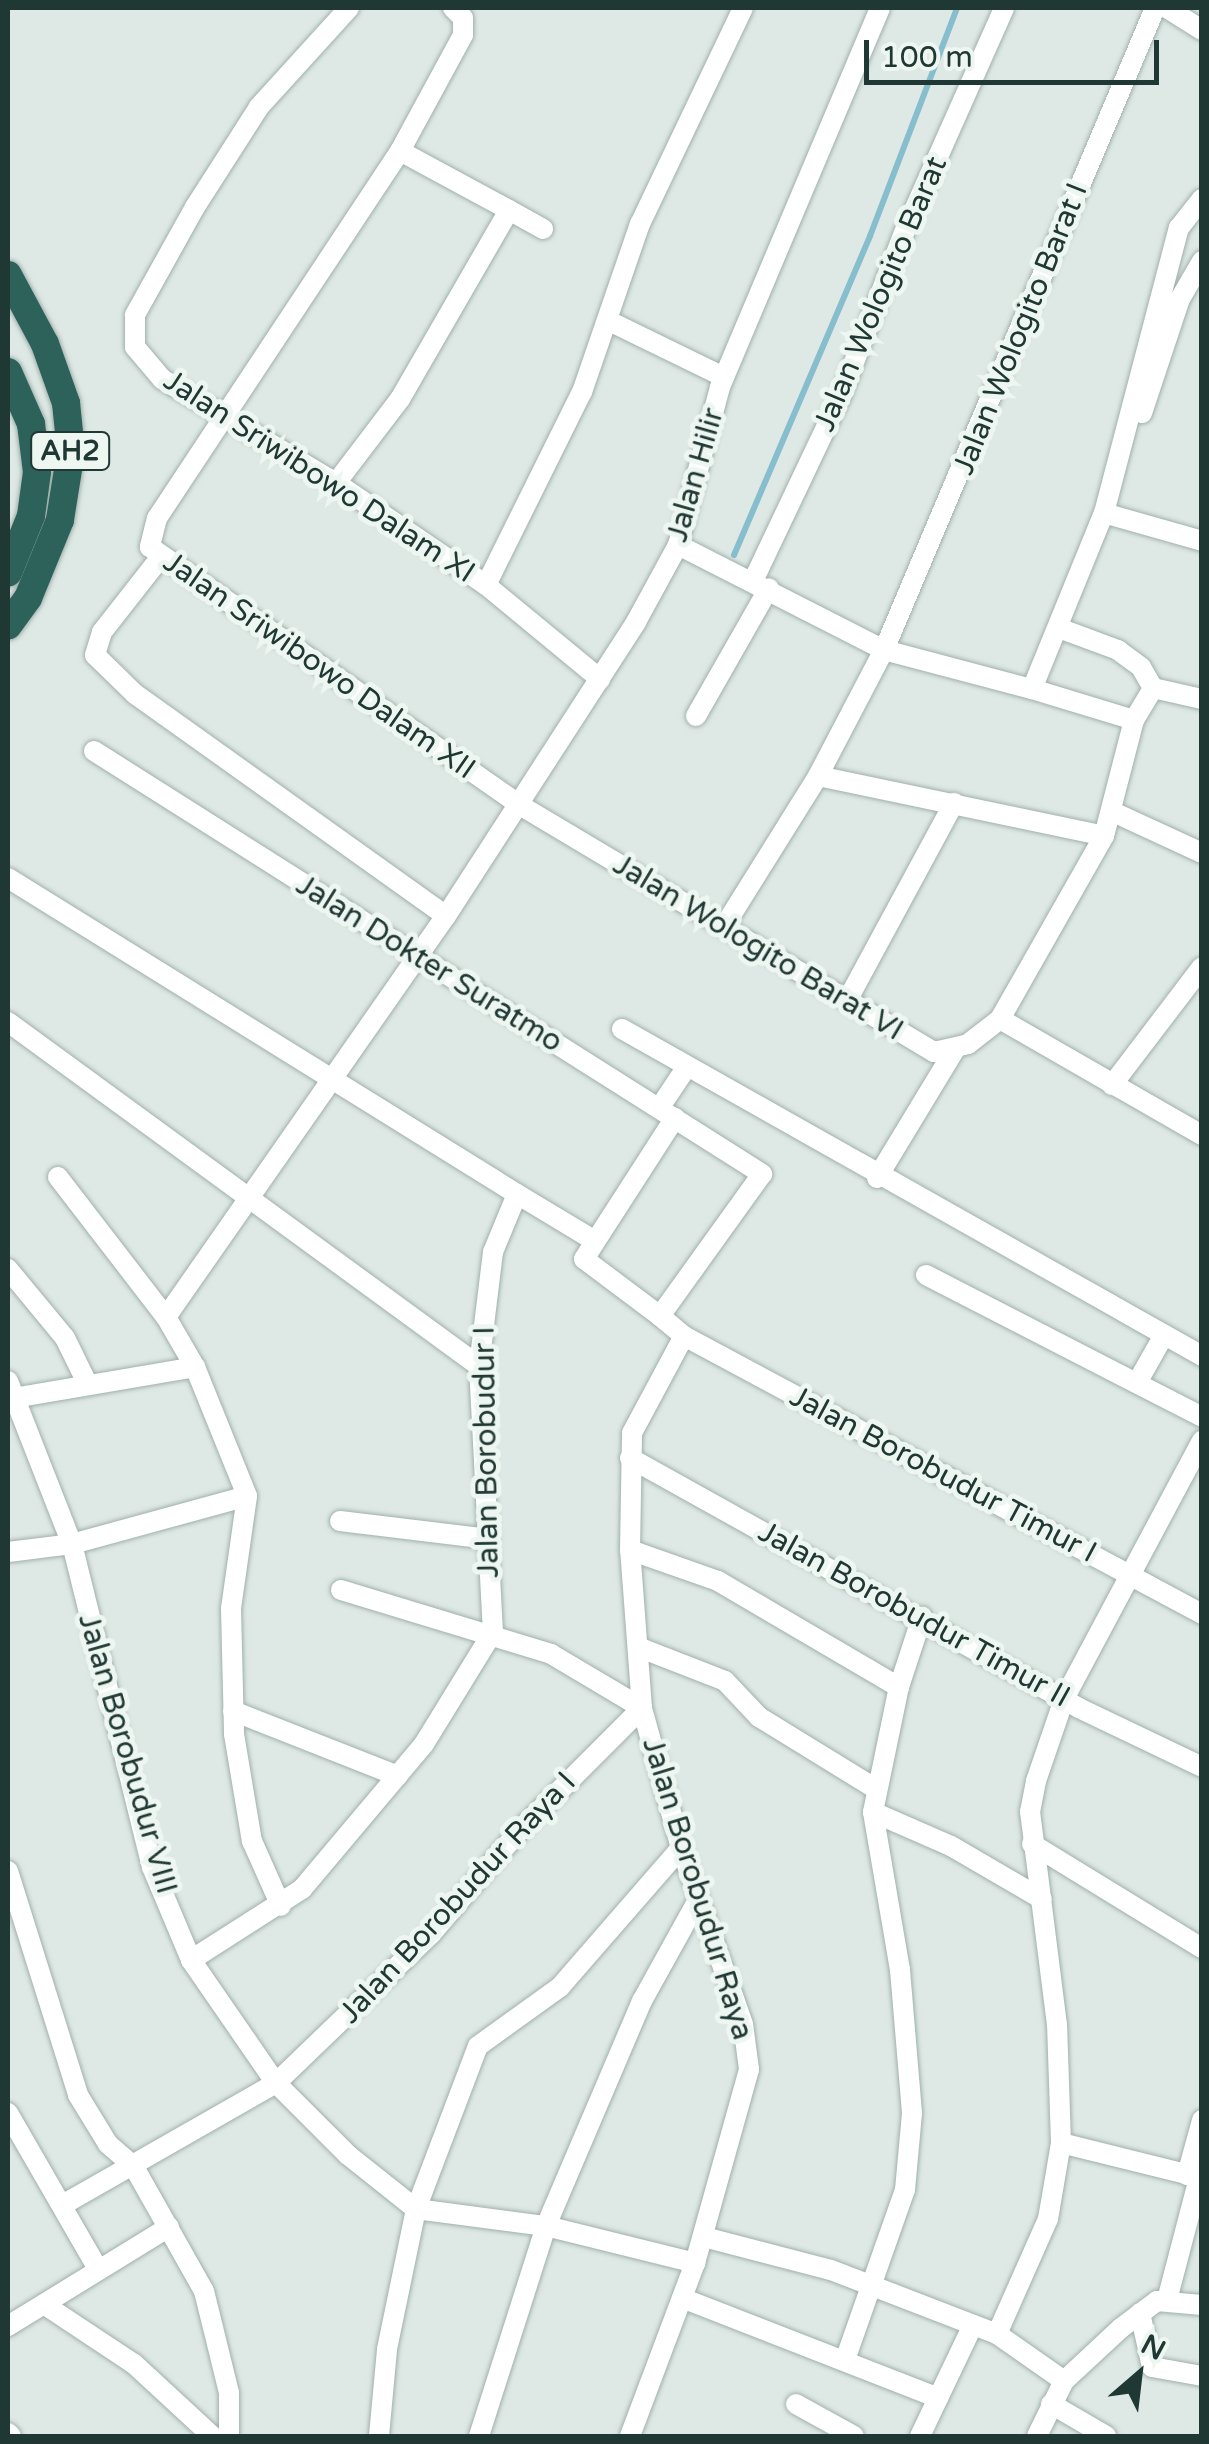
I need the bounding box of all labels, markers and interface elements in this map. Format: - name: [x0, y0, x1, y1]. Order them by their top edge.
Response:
- scale bar: [869, 20, 1164, 82]
- text: 100 m: [881, 39, 973, 76]
- street label: Jalan Wologito Barat: [807, 151, 955, 437]
- street label: Jalan Wologito Barat I: [946, 178, 1096, 480]
- street label: Jalan Sriwibowo Dalam XI: [157, 363, 481, 591]
- street label: Jalan Hilir: [660, 404, 732, 546]
- road number: AH2: [30, 428, 110, 474]
- street label: Jalan Sriwibowo Dalam XII: [156, 545, 482, 787]
- street label: Jalan Wologito Barat VI: [606, 847, 910, 1049]
- street label: Jalan Dokter Suratmo: [289, 867, 569, 1061]
- street label: Jalan Borobudur I: [467, 1326, 507, 1578]
- street label: Jalan Borobudur Timur I: [784, 1379, 1102, 1571]
- street label: Jalan Borobudur Timur II: [752, 1514, 1076, 1716]
- street label: Jalan Borobudur VIII: [70, 1610, 184, 1898]
- street label: Jalan Borobudur Raya: [634, 1734, 760, 2044]
- street label: Jalan Borobudur Raya I: [332, 1765, 584, 2031]
- north arrow: [1089, 2324, 1189, 2424]
- text: N: [1135, 2327, 1171, 2368]

